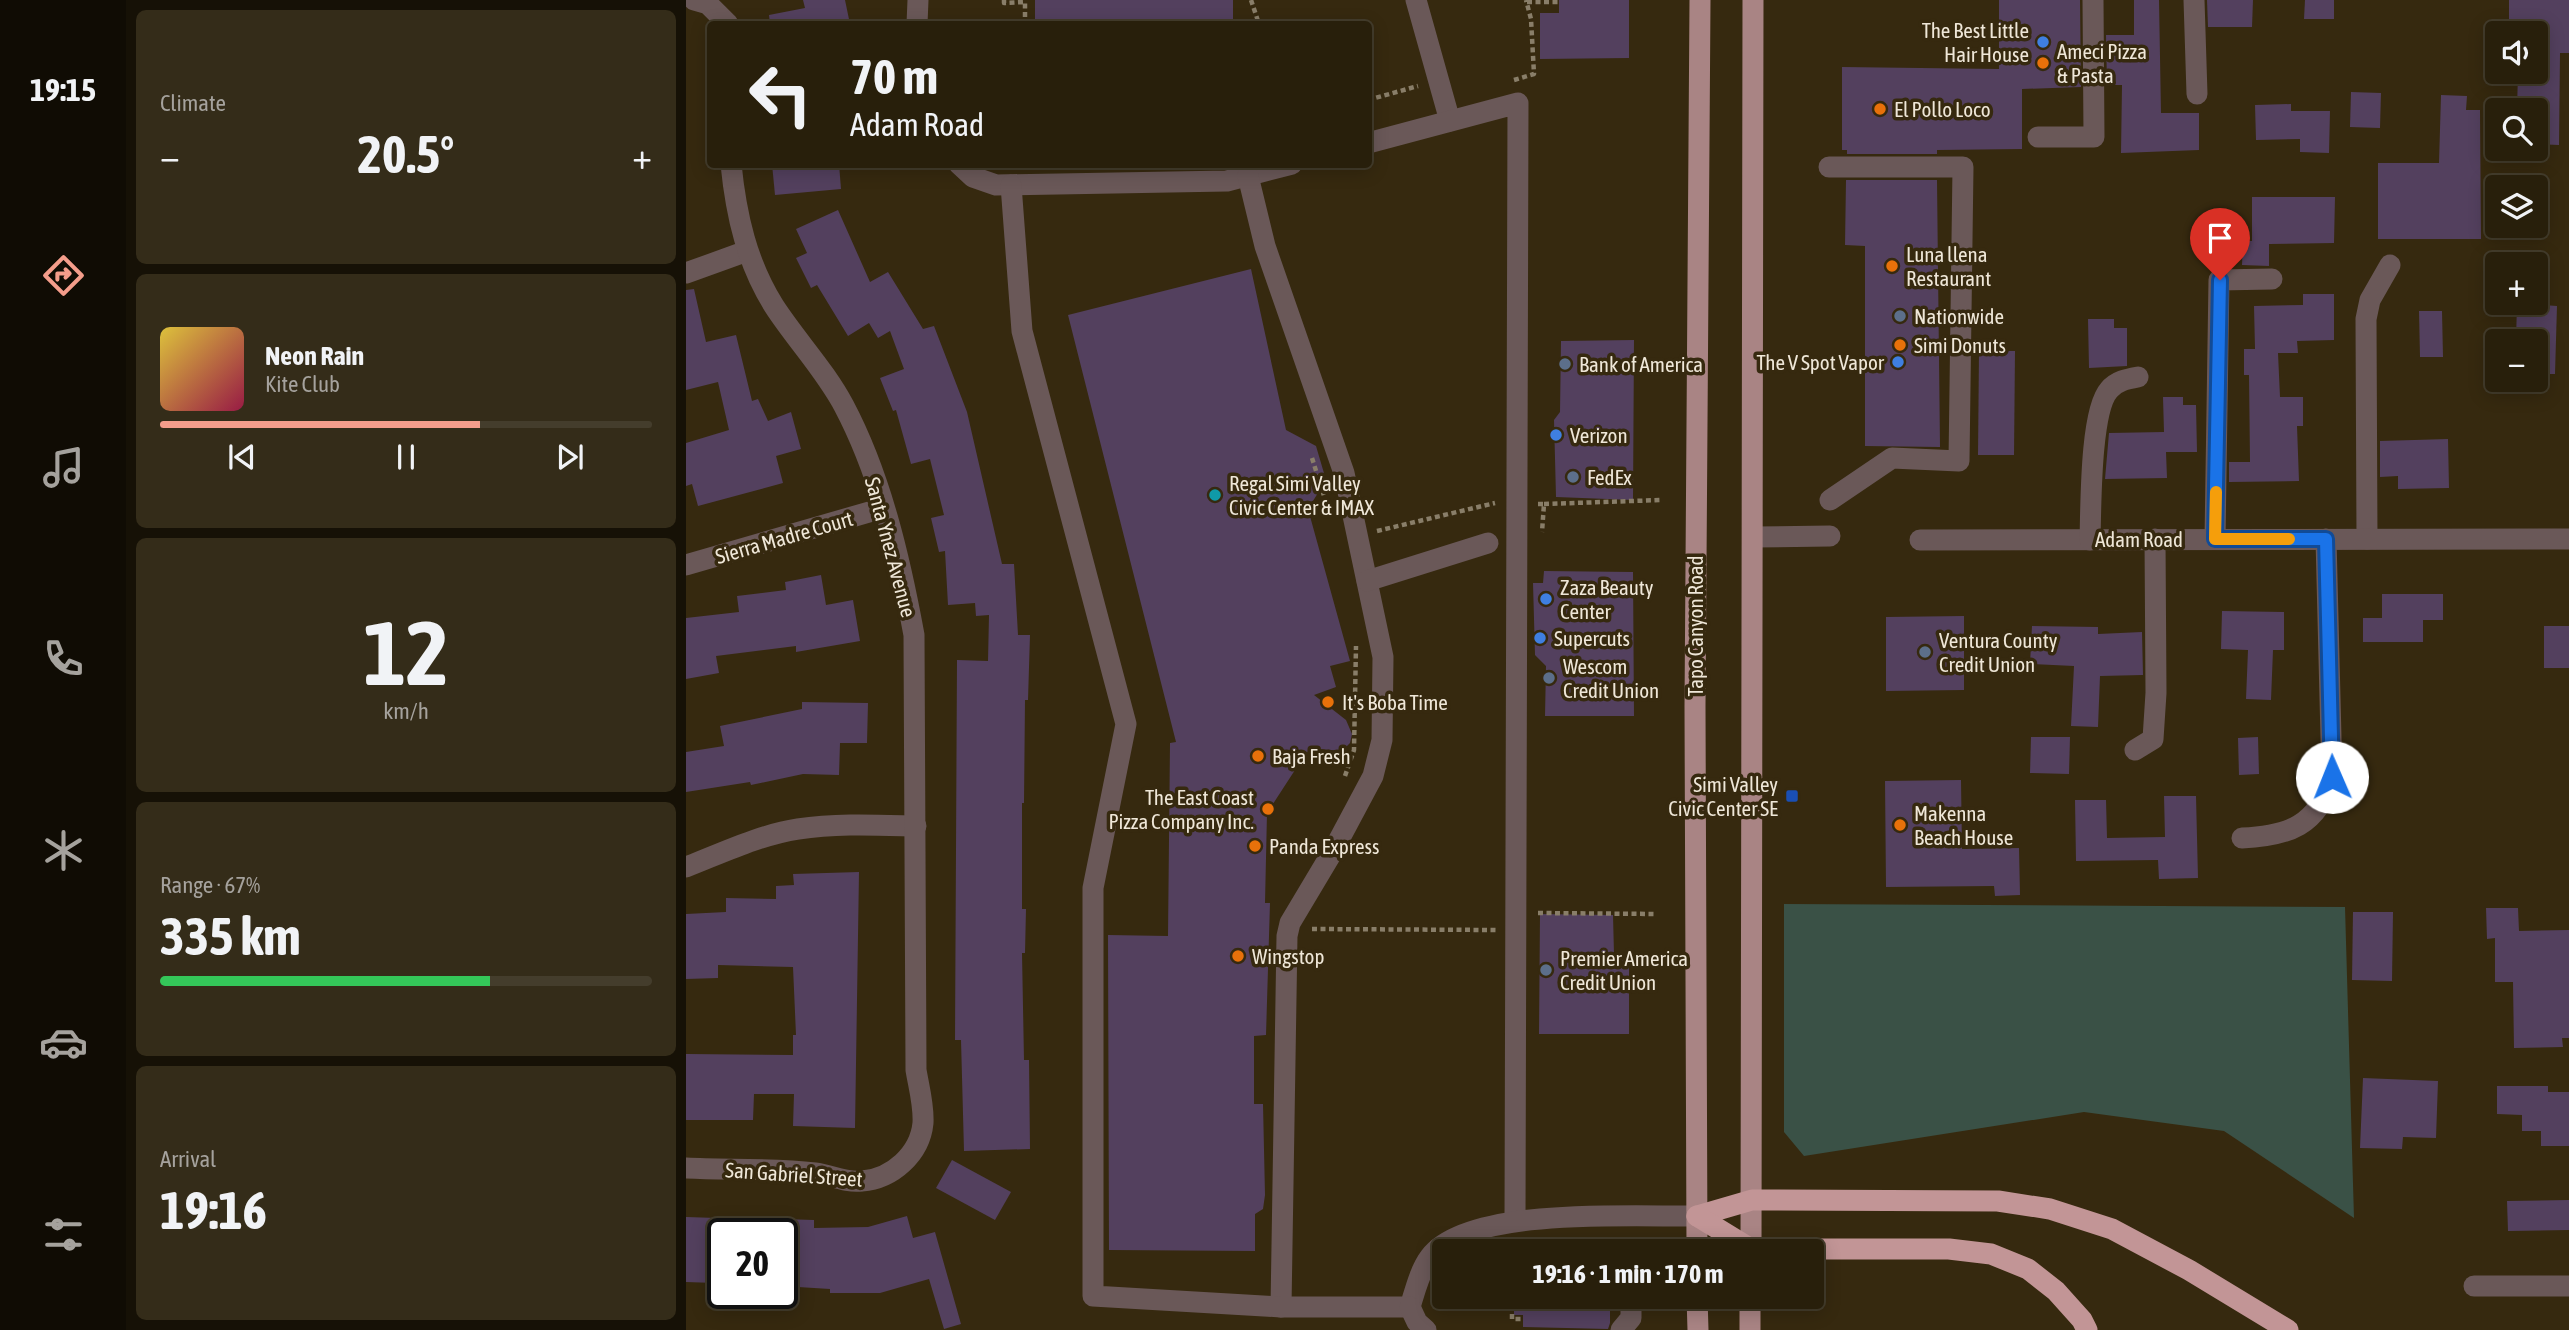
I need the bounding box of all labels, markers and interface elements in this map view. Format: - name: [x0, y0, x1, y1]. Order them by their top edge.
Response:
- place label: The Best Little Hair House: [1922, 18, 2029, 66]
- map controls: [2485, 21, 2548, 392]
- button: sound: [2485, 21, 2548, 84]
- marker: The Best Little Hair House: [2035, 34, 2051, 50]
- place label: Ameci Pizza & Pasta: [2057, 39, 2147, 87]
- text: 70 m: [850, 48, 938, 104]
- icon: left: [735, 49, 826, 140]
- marker: Ameci Pizza & Pasta: [2035, 55, 2051, 71]
- text: 19:15: [30, 71, 96, 108]
- text: Climate: [160, 90, 226, 116]
- place label: El Pollo Loco: [1894, 97, 1991, 121]
- button: search: [2485, 98, 2548, 161]
- marker: El Pollo Loco: [1872, 101, 1888, 117]
- text: Adam Road: [850, 106, 984, 143]
- text: 20.5°: [358, 124, 454, 184]
- text: −: [160, 134, 180, 177]
- text: +: [632, 134, 652, 177]
- button: layers: [2485, 175, 2548, 238]
- pin: [2190, 208, 2250, 280]
- icon: arrive: [2201, 219, 2239, 257]
- place label: Luna llena Restaurant: [1906, 242, 1991, 290]
- icon: directions: [39, 251, 88, 300]
- button: +: [2485, 252, 2548, 315]
- marker: Luna llena Restaurant: [1884, 258, 1900, 274]
- place label: Nationwide: [1914, 304, 2004, 328]
- marker: Nationwide: [1892, 308, 1908, 324]
- button: −: [2485, 329, 2548, 392]
- place label: Simi Donuts: [1914, 333, 2006, 357]
- marker: Simi Donuts: [1892, 337, 1908, 353]
- text: Neon Rain: [265, 341, 364, 371]
- place label: The V Spot Vapor: [1756, 350, 1885, 374]
- place label: Bank of America: [1579, 352, 1703, 376]
- marker: The V Spot Vapor: [1890, 354, 1906, 370]
- marker: Bank of America: [1557, 356, 1573, 372]
- text: Kite Club: [265, 371, 340, 397]
- place label: Verizon: [1570, 423, 1628, 447]
- marker: Verizon: [1548, 427, 1564, 443]
- icon: previous: [223, 438, 261, 476]
- icon: pause: [387, 438, 425, 476]
- icon: next: [551, 438, 589, 476]
- icon: music: [39, 443, 88, 492]
- place label: FedEx: [1587, 465, 1632, 489]
- marker: FedEx: [1565, 469, 1581, 485]
- place label: Regal Simi Valley Civic Center & IMAX: [1229, 471, 1375, 519]
- street label: Santa Ynez Avenue: [861, 474, 921, 620]
- marker: Regal Simi Valley Civic Center & IMAX: [1207, 487, 1223, 503]
- street label: Sierra Madre Court: [713, 506, 855, 568]
- street label: Adam Road: [2095, 527, 2183, 551]
- street label: Tapo Canyon Road: [1683, 555, 1707, 697]
- place label: Zaza Beauty Center: [1560, 575, 1654, 623]
- marker: Zaza Beauty Center: [1538, 591, 1554, 607]
- text: 12: [363, 600, 449, 704]
- place label: Supercuts: [1554, 626, 1630, 650]
- place label: Ventura County Credit Union: [1939, 628, 2058, 676]
- marker: Supercuts: [1532, 630, 1548, 646]
- icon: phone: [39, 634, 88, 683]
- marker: Ventura County Credit Union: [1917, 644, 1933, 660]
- place label: Wescom Credit Union: [1563, 654, 1659, 702]
- marker: Wescom Credit Union: [1541, 670, 1557, 686]
- place label: It's Boba Time: [1342, 690, 1448, 714]
- marker: It's Boba Time: [1320, 694, 1336, 710]
- text: km/h: [383, 698, 429, 724]
- position arrow: [2295, 740, 2369, 814]
- place label: Baja Fresh: [1272, 744, 1351, 768]
- marker: Baja Fresh: [1250, 748, 1266, 764]
- place label: Simi Valley Civic Center SE: [1668, 772, 1778, 820]
- place label: The East Coast Pizza Company Inc.: [1109, 785, 1254, 833]
- marker: Simi Valley Civic Center SE: [1784, 788, 1800, 804]
- marker: The East Coast Pizza Company Inc.: [1260, 801, 1276, 817]
- place label: Makenna Beach House: [1914, 801, 2013, 849]
- marker: Makenna Beach House: [1892, 817, 1908, 833]
- icon: climate: [39, 826, 88, 875]
- place label: Panda Express: [1269, 834, 1379, 858]
- marker: Panda Express: [1247, 838, 1263, 854]
- text: Range · 67%: [160, 872, 260, 898]
- text: 335 km: [160, 906, 301, 966]
- place label: Wingstop: [1252, 944, 1324, 968]
- place label: Premier America Credit Union: [1560, 946, 1688, 994]
- marker: Wingstop: [1230, 948, 1246, 964]
- marker: Premier America Credit Union: [1538, 962, 1554, 978]
- icon: car: [39, 1018, 88, 1067]
- text: Arrival: [160, 1146, 216, 1172]
- street label: San Gabriel Street: [725, 1157, 863, 1191]
- text: 19:16: [160, 1180, 267, 1240]
- icon: filters: [39, 1210, 88, 1259]
- speed limit sign: 20: [707, 1218, 798, 1309]
- text: 19:16 · 1 min · 170 m: [1533, 1259, 1723, 1289]

